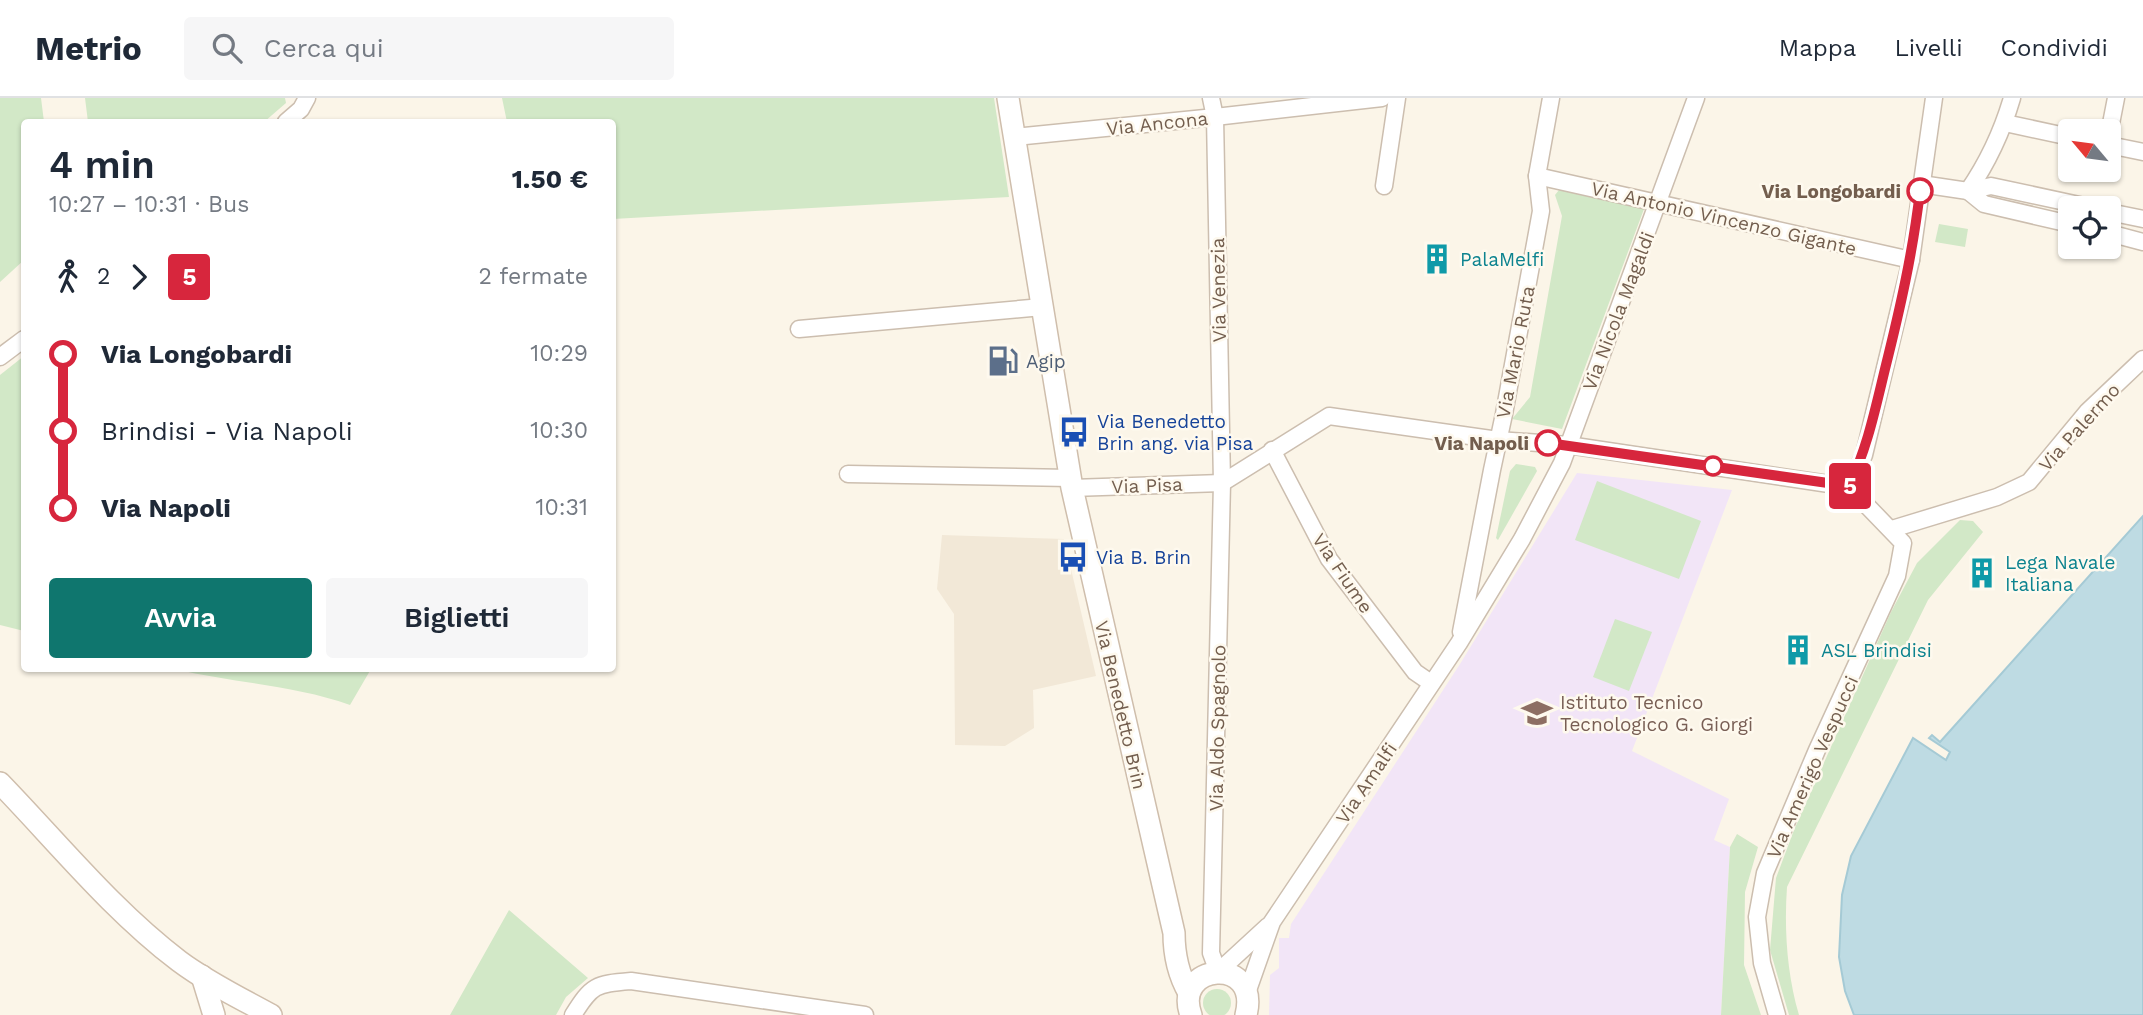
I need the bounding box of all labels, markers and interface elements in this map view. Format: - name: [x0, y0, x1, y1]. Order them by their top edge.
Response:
- search box: [184, 17, 674, 80]
- text: Metrio: [35, 29, 142, 68]
- icon: search: [208, 29, 246, 67]
- text: Cerca qui: [264, 33, 384, 63]
- text: Mappa: [1779, 34, 1856, 62]
- text: Livelli: [1894, 34, 1963, 62]
- text: Condividi: [2001, 34, 2108, 62]
- street label: Via Ancona: [1105, 107, 1209, 140]
- north arrow: [2058, 119, 2121, 182]
- map controls: [2058, 119, 2121, 259]
- text: 4 min: [49, 143, 155, 187]
- text: 1.50 €: [512, 164, 588, 194]
- street label: Via Antonio Vincenzo Gigante: [1589, 177, 1859, 260]
- marker: Via Longobardi: [1907, 178, 1933, 204]
- place label: Via Longobardi: [1761, 180, 1901, 203]
- text: 10:27 – 10:31 · Bus: [49, 191, 249, 218]
- button: locate: [2058, 196, 2121, 259]
- street label: Via Nicola Magaldi: [1578, 228, 1659, 394]
- street label: Via Venezia: [1206, 237, 1231, 342]
- building icon: PalaMelfi: [1420, 242, 1454, 276]
- place label: PalaMelfi: [1460, 248, 1544, 271]
- icon: walk: [49, 258, 87, 296]
- icon: forward: [120, 258, 158, 296]
- text: 2: [97, 263, 110, 290]
- text: 5: [182, 263, 196, 291]
- text: 2 fermate: [478, 263, 588, 290]
- street label: Via Mario Ruta: [1491, 284, 1540, 420]
- text: Via Longobardi: [101, 339, 292, 369]
- text: 10:29: [530, 340, 588, 367]
- fuel station icon: Agip: [986, 344, 1020, 378]
- place label: Agip: [1026, 350, 1066, 373]
- street label: Via Palermo: [2034, 379, 2125, 476]
- place label: Via Benedetto Brin ang. via Pisa: [1097, 410, 1254, 455]
- bus stop icon: Via Benedetto Brin ang. via Pisa: [1057, 415, 1091, 449]
- text: Brindisi - Via Napoli: [101, 416, 353, 446]
- text: 10:30: [530, 417, 588, 444]
- marker: Via Napoli: [1535, 430, 1561, 456]
- place label: Via Napoli: [1434, 432, 1529, 455]
- unlabelled marker: [1703, 456, 1723, 476]
- line badge: 5: [1827, 463, 1873, 509]
- text: 5: [1843, 472, 1857, 500]
- street label: Via Pisa: [1111, 473, 1183, 498]
- text: Via Napoli: [101, 493, 231, 523]
- text: 10:31: [536, 494, 588, 521]
- street label: Via Fiume: [1307, 529, 1378, 618]
- bus stop icon: Via B. Brin: [1056, 540, 1090, 574]
- place label: Via B. Brin: [1096, 546, 1191, 569]
- place label: Lega Navale Italiana: [2005, 551, 2115, 596]
- building icon: Lega Navale Italiana: [1965, 556, 1999, 590]
- button: Avvia: [49, 578, 312, 658]
- button: Biglietti: [326, 578, 588, 658]
- street label: Via Benedetto Brin: [1090, 619, 1151, 792]
- building icon: ASL Brindisi: [1781, 633, 1815, 667]
- place label: ASL Brindisi: [1821, 639, 1932, 662]
- street label: Via Aldo Spagnolo: [1205, 644, 1230, 812]
- street label: Via Amerigo Vespucci: [1762, 672, 1863, 862]
- place label: Istituto Tecnico Tecnologico G. Giorgi: [1560, 691, 1753, 736]
- school or university icon: Istituto Tecnico Tecnologico G. Giorgi: [1520, 696, 1554, 730]
- street label: Via Amalfi: [1331, 738, 1402, 828]

